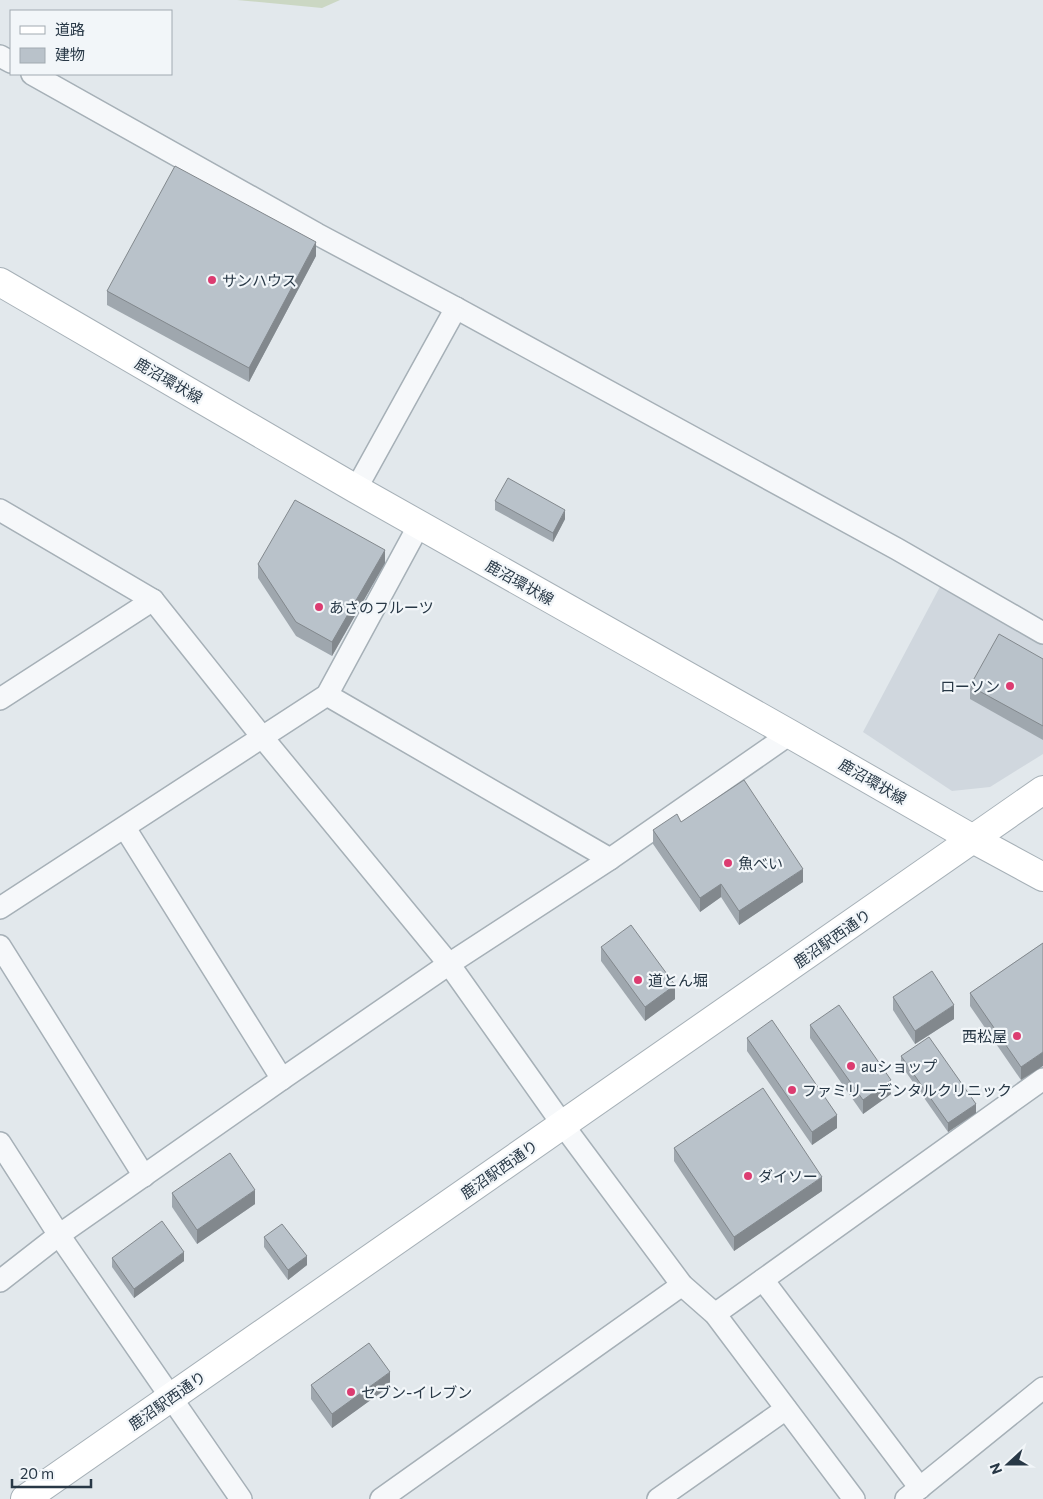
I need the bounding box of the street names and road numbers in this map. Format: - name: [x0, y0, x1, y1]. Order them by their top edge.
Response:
- street label: 鹿沼環状線: [132, 353, 206, 407]
- street label: 鹿沼環状線: [483, 556, 557, 608]
- street label: 鹿沼環状線: [836, 754, 910, 808]
- street label: 鹿沼駅西通り: [790, 905, 874, 971]
- street label: 鹿沼駅西通り: [457, 1136, 541, 1202]
- street label: 鹿沼駅西通り: [125, 1367, 209, 1433]

